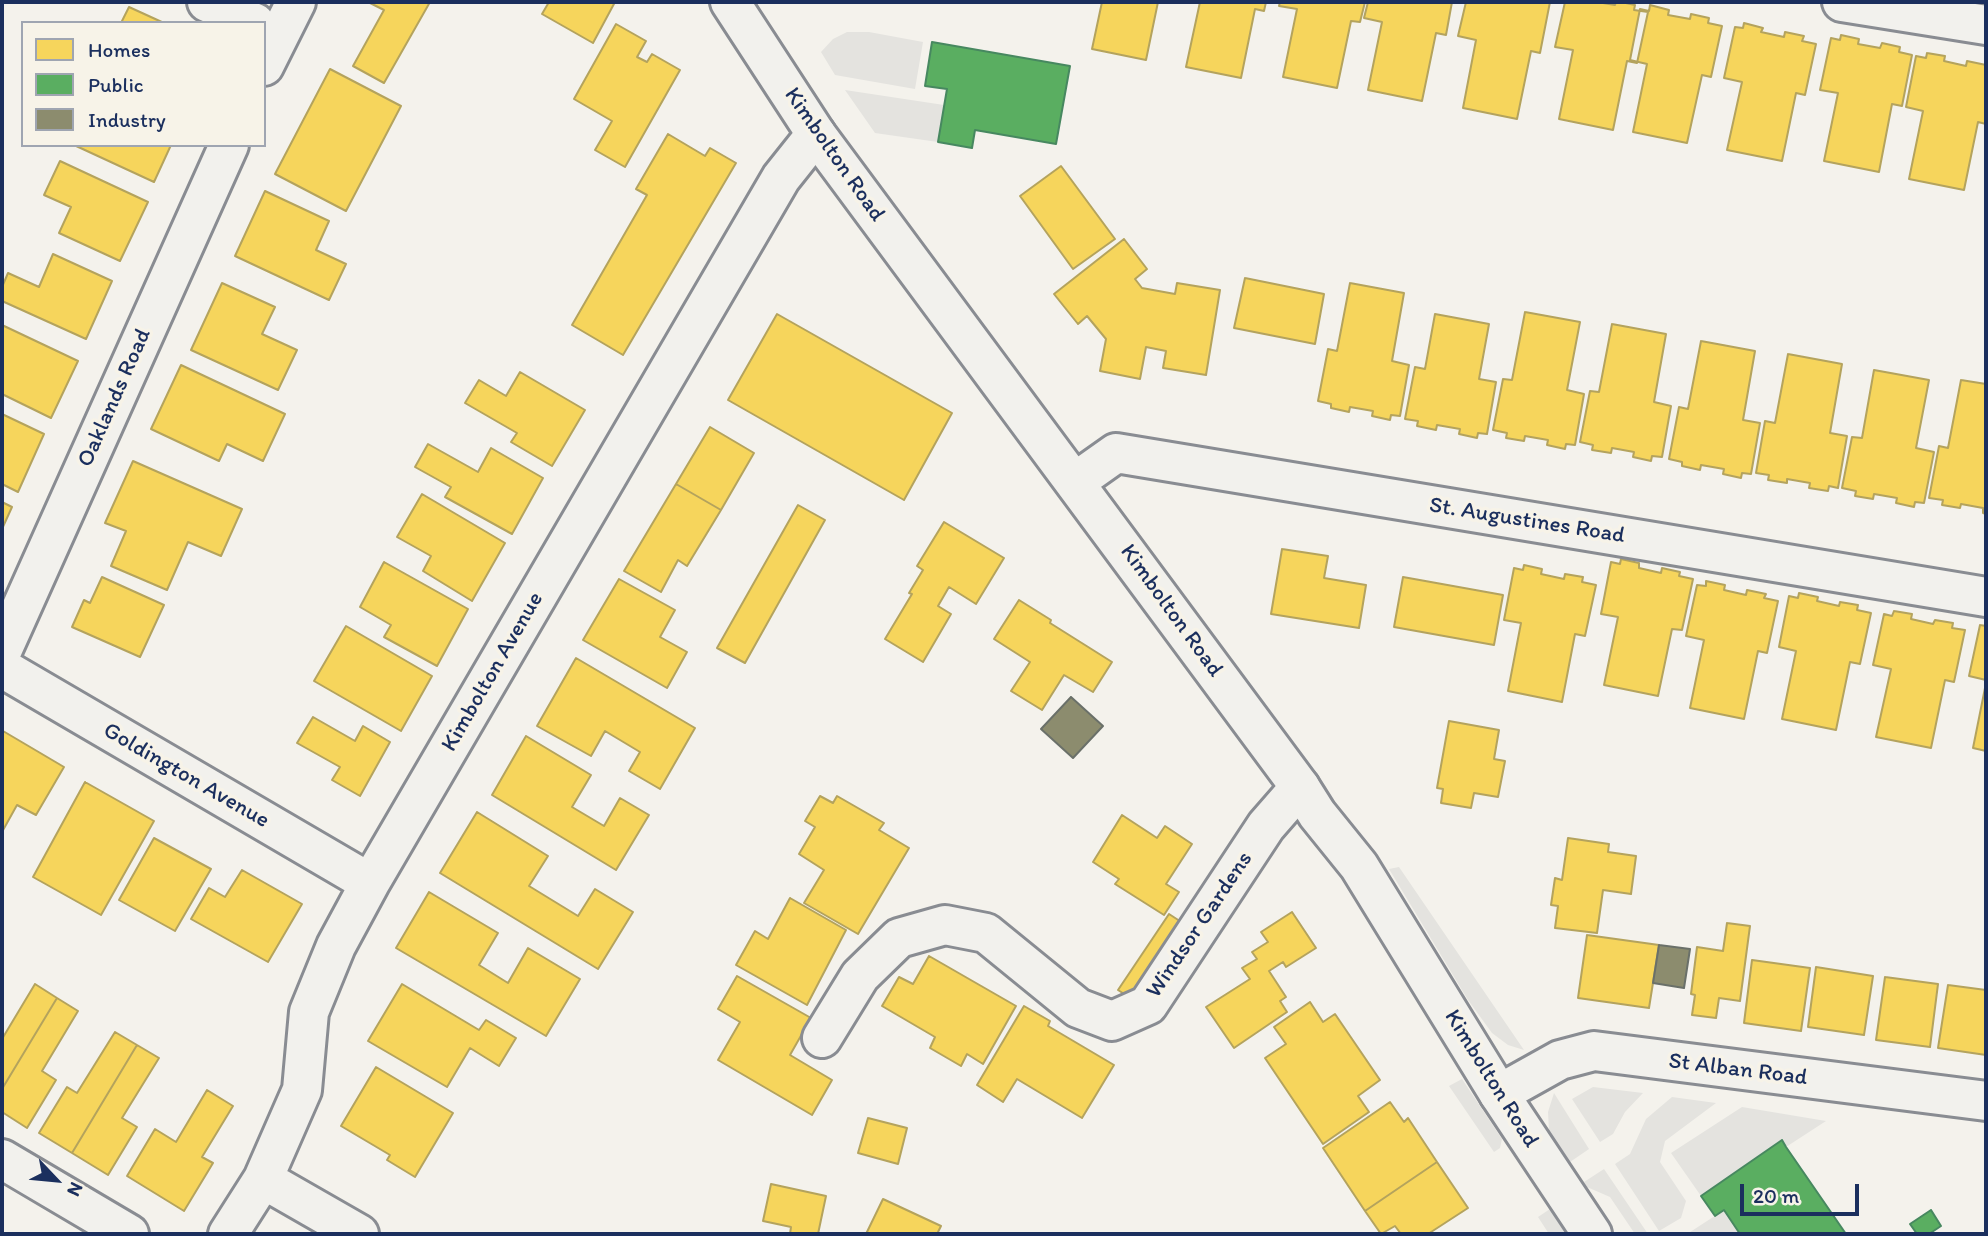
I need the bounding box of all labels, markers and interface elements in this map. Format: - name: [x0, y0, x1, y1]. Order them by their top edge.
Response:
- legend: [21, 21, 266, 147]
- text: Homes: [88, 37, 150, 62]
- text: Public: [88, 72, 144, 97]
- street label: Kimbolton Road: [778, 83, 890, 227]
- text: Industry: [88, 107, 166, 132]
- street label: Oaklands Road: [72, 324, 158, 472]
- street label: St. Augustines Road: [1427, 492, 1627, 550]
- street label: Kimbolton Road: [1114, 539, 1228, 683]
- street label: Kimbolton Avenue: [436, 587, 550, 757]
- street label: Goldington Avenue: [98, 717, 274, 835]
- street label: Windsor Gardens: [1141, 847, 1259, 1003]
- street label: Kimbolton Road: [1438, 1005, 1544, 1153]
- street label: St Alban Road: [1667, 1048, 1809, 1092]
- north arrow: [21, 1145, 91, 1215]
- scale bar: [1743, 1170, 1862, 1214]
- text: N: [62, 1179, 88, 1200]
- text: 20 m: [1753, 1183, 1799, 1208]

